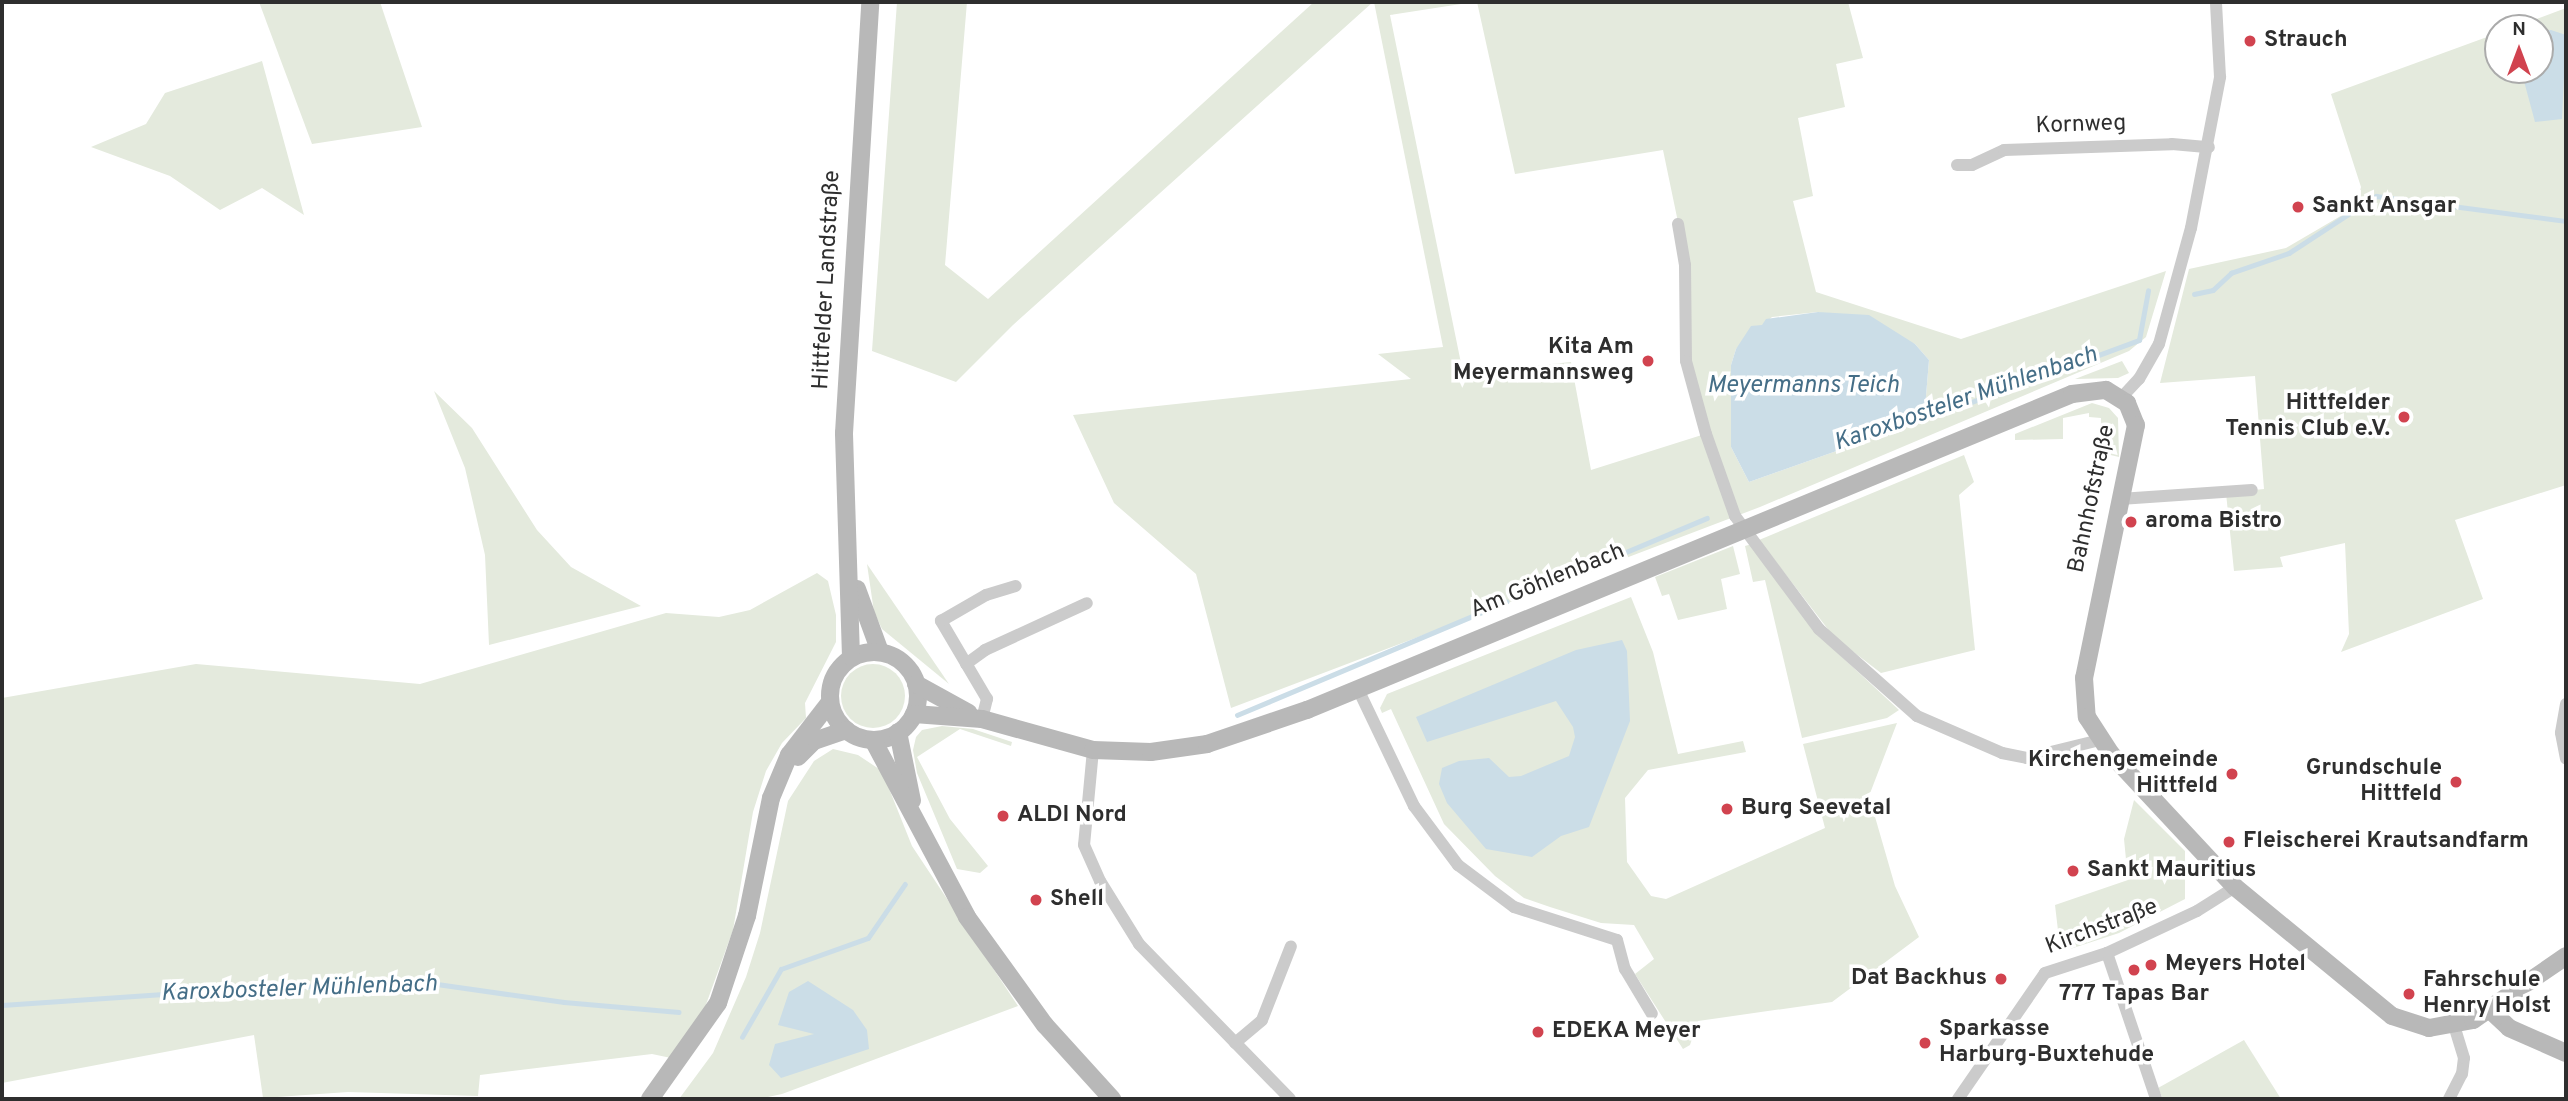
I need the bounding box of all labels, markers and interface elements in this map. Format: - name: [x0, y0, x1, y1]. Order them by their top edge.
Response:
- north arrow: [2484, 14, 2554, 84]
- text: N: [2512, 18, 2526, 42]
- place label: Strauch: [2264, 27, 2348, 55]
- marker: Strauch: [2242, 33, 2258, 49]
- street label: Kornweg: [2035, 111, 2127, 141]
- street label: Hittfelder Landstraße: [808, 170, 848, 390]
- place label: Sankt Ansgar: [2312, 193, 2457, 221]
- marker: Sankt Ansgar: [2290, 199, 2306, 215]
- place label: Kita Am Meyermannsweg: [1453, 334, 1634, 388]
- water label: Karoxbosteler Mühlenbach: [1831, 341, 2101, 459]
- marker: Kita Am Meyermannsweg: [1640, 353, 1656, 369]
- water label: Meyermanns Teich: [1707, 373, 1899, 401]
- place label: Hittfelder Tennis Club e.V.: [2225, 390, 2390, 444]
- marker: Hittfelder Tennis Club e.V.: [2396, 409, 2412, 425]
- street label: Bahnhofstraße: [2064, 422, 2122, 576]
- place label: aroma Bistro: [2145, 508, 2282, 536]
- marker: aroma Bistro: [2123, 514, 2139, 530]
- street label: Am Göhlenbach: [1467, 539, 1629, 625]
- place label: Kirchengemeinde Hittfeld: [2028, 747, 2218, 801]
- place label: Grundschule Hittfeld: [2306, 755, 2442, 809]
- marker: Kirchengemeinde Hittfeld: [2224, 766, 2240, 782]
- marker: Grundschule Hittfeld: [2448, 774, 2464, 790]
- place label: Burg Seevetal: [1741, 795, 1891, 823]
- marker: Burg Seevetal: [1719, 801, 1735, 817]
- place label: ALDI Nord: [1017, 802, 1127, 830]
- marker: ALDI Nord: [995, 808, 1011, 824]
- place label: Fleischerei Krautsandfarm: [2243, 828, 2529, 856]
- marker: Fleischerei Krautsandfarm: [2221, 834, 2237, 850]
- place label: Sankt Mauritius: [2087, 857, 2256, 885]
- marker: Sankt Mauritius: [2065, 863, 2081, 879]
- place label: Shell: [1050, 886, 1104, 914]
- marker: Shell: [1028, 892, 1044, 908]
- street label: Kirchstraße: [2042, 894, 2162, 962]
- place label: Meyers Hotel: [2165, 951, 2306, 979]
- marker: Meyers Hotel: [2143, 957, 2159, 973]
- marker: 777 Tapas Bar: [2126, 962, 2142, 978]
- place label: Dat Backhus: [1851, 965, 1987, 993]
- place label: Fahrschule Henry Holst: [2423, 967, 2551, 1021]
- water label: Karoxbosteler Mühlenbach: [160, 971, 438, 1009]
- marker: Dat Backhus: [1993, 971, 2009, 987]
- place label: 777 Tapas Bar: [2059, 981, 2209, 1009]
- marker: Fahrschule Henry Holst: [2401, 986, 2417, 1002]
- place label: Sparkasse Harburg-Buxtehude: [1939, 1016, 2154, 1070]
- place label: EDEKA Meyer: [1552, 1018, 1701, 1046]
- marker: EDEKA Meyer: [1530, 1024, 1546, 1040]
- marker: Sparkasse Harburg-Buxtehude: [1917, 1035, 1933, 1051]

